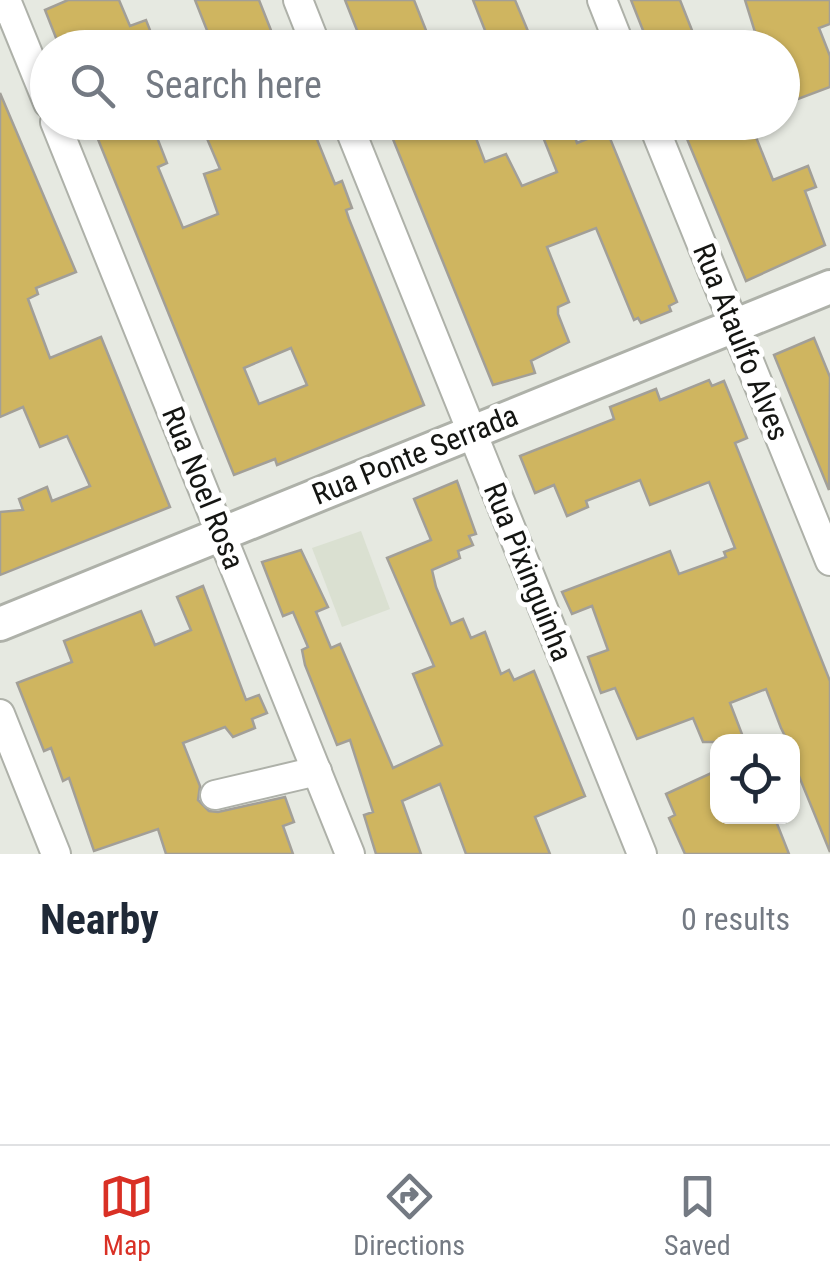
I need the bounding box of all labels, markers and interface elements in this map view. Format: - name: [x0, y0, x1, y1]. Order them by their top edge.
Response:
- search box: [30, 30, 800, 140]
- icon: search: [65, 58, 120, 113]
- text: Search here: [145, 63, 322, 107]
- street label: Rua Ataulfo Alves: [686, 238, 797, 445]
- street label: Rua Ponte Serrada: [307, 397, 523, 512]
- street label: Rua Noel Rosa: [155, 401, 252, 574]
- street label: Rua Pixinguinha: [477, 477, 580, 666]
- map controls: [710, 734, 800, 824]
- button: locate: [710, 734, 800, 824]
- text: Nearby: [40, 895, 159, 944]
- text: 0 results: [681, 900, 790, 938]
- tab: Map: [99, 1169, 154, 1262]
- tab: Directions: [353, 1169, 465, 1262]
- tab: Saved: [664, 1169, 731, 1262]

